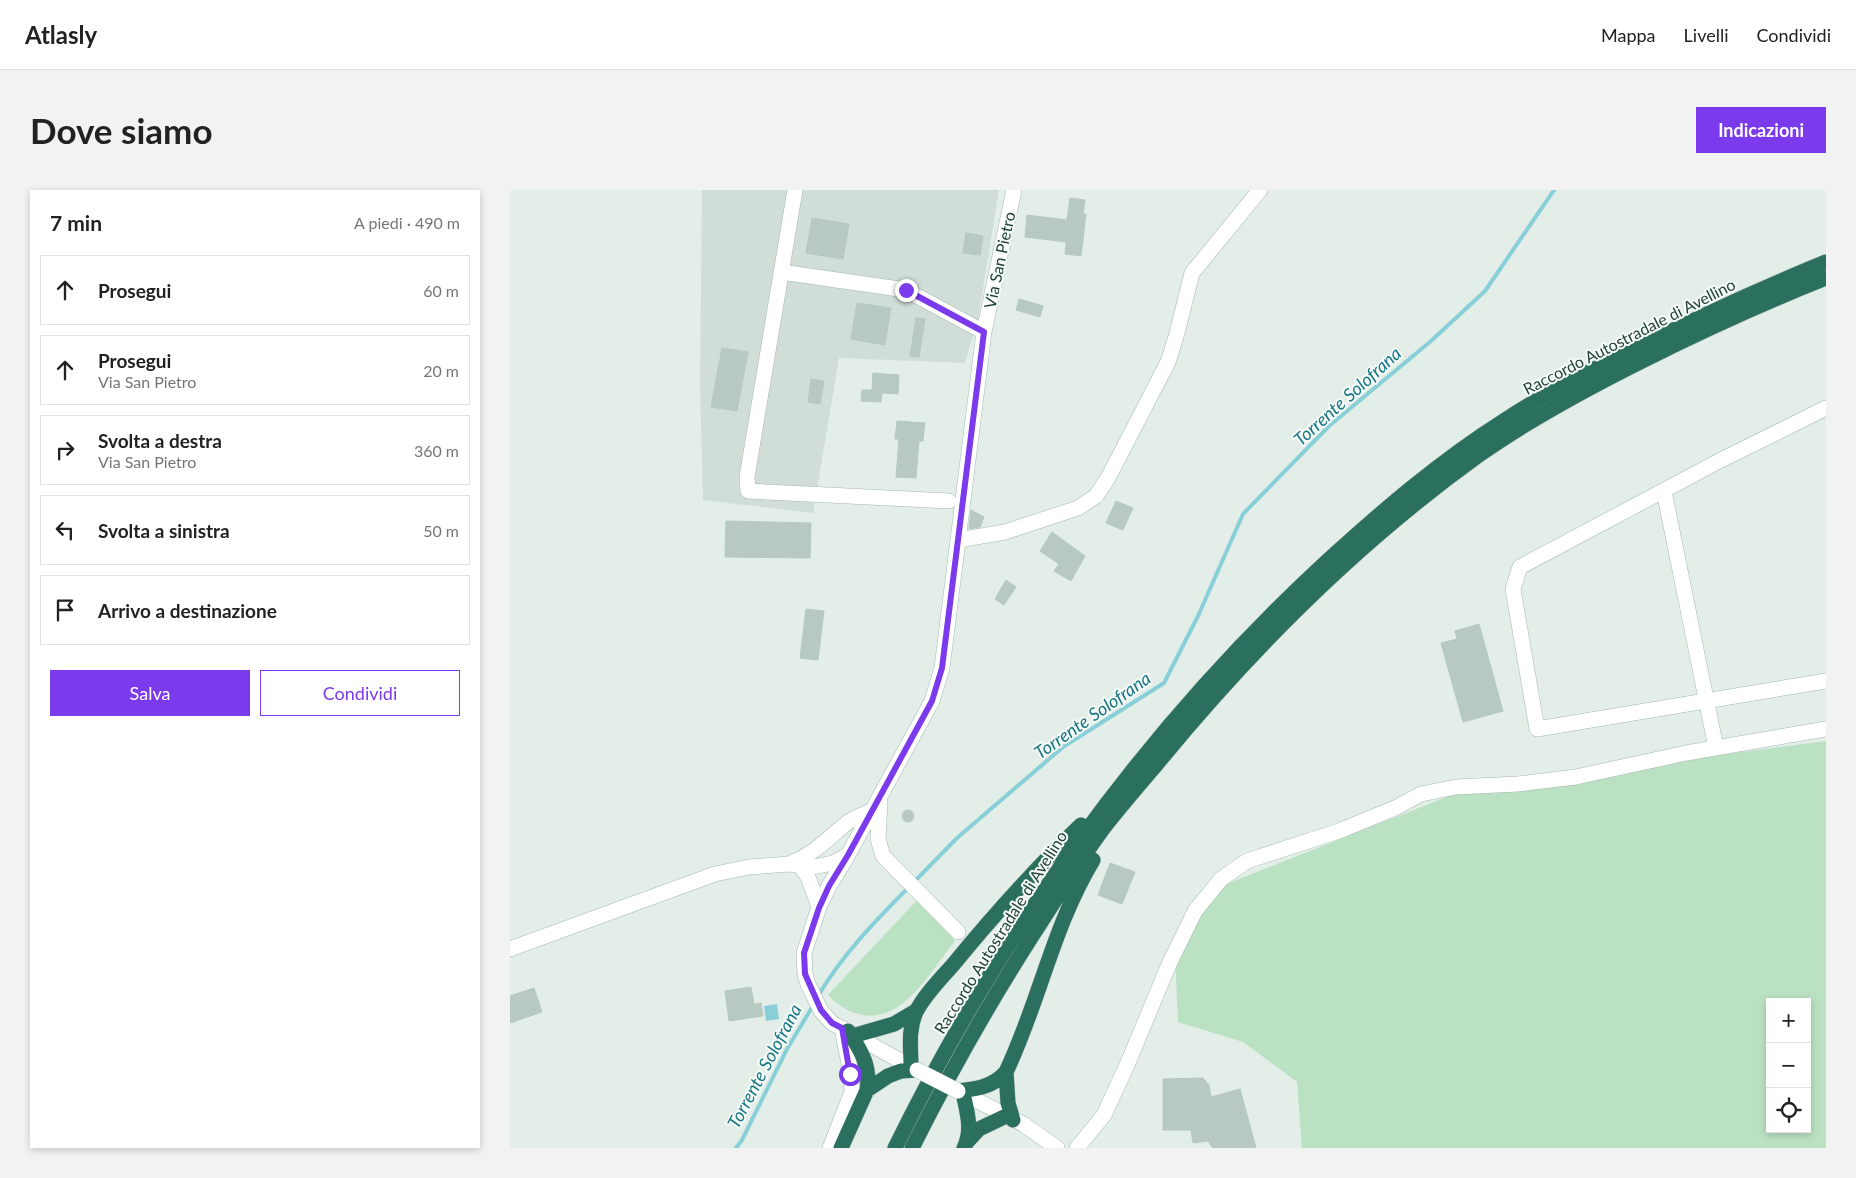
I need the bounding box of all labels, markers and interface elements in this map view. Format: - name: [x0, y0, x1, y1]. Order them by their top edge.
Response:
- text: Atlasly: [25, 20, 97, 49]
- text: Mappa: [1601, 24, 1656, 46]
- text: Livelli: [1684, 24, 1728, 46]
- text: Condividi: [1756, 24, 1831, 46]
- button: Indicazioni: [1696, 107, 1826, 153]
- text: Dove siamo: [30, 109, 213, 151]
- text: 7 min: [50, 210, 102, 235]
- street label: Via San Pietro: [979, 210, 1019, 310]
- text: A piedi · 490 m: [354, 213, 460, 232]
- street label: Raccordo Autostradale di Avellino: [1520, 274, 1738, 398]
- icon: ahead: [51, 276, 79, 304]
- text: Prosegui: [98, 279, 171, 302]
- route end: [895, 279, 918, 302]
- text: 60 m: [423, 281, 459, 300]
- water label: Torrente Solofrana: [1289, 342, 1405, 450]
- text: Prosegui: [98, 349, 171, 372]
- icon: ahead: [51, 356, 79, 384]
- text: 20 m: [423, 361, 459, 380]
- text: Via San Pietro: [98, 372, 196, 391]
- text: Svolta a destra: [98, 429, 222, 452]
- icon: right: [51, 436, 79, 464]
- text: 360 m: [414, 441, 459, 460]
- text: Via San Pietro: [98, 452, 196, 471]
- icon: left: [51, 516, 79, 544]
- text: Svolta a sinistra: [98, 519, 230, 542]
- text: 50 m: [423, 521, 459, 540]
- icon: arrive: [51, 596, 79, 624]
- text: Arrivo a destinazione: [98, 599, 277, 622]
- water label: Torrente Solofrana: [1029, 667, 1155, 763]
- button: Salva: [50, 670, 250, 716]
- button: Condividi: [260, 670, 460, 716]
- street label: Raccordo Autostradale di Avellino: [930, 827, 1070, 1037]
- map controls: [1766, 998, 1811, 1133]
- button: +: [1766, 998, 1811, 1043]
- water label: Torrente Solofrana: [722, 1000, 806, 1132]
- button: −: [1766, 1043, 1811, 1088]
- route start: [839, 1063, 862, 1086]
- button: locate: [1766, 1088, 1811, 1133]

